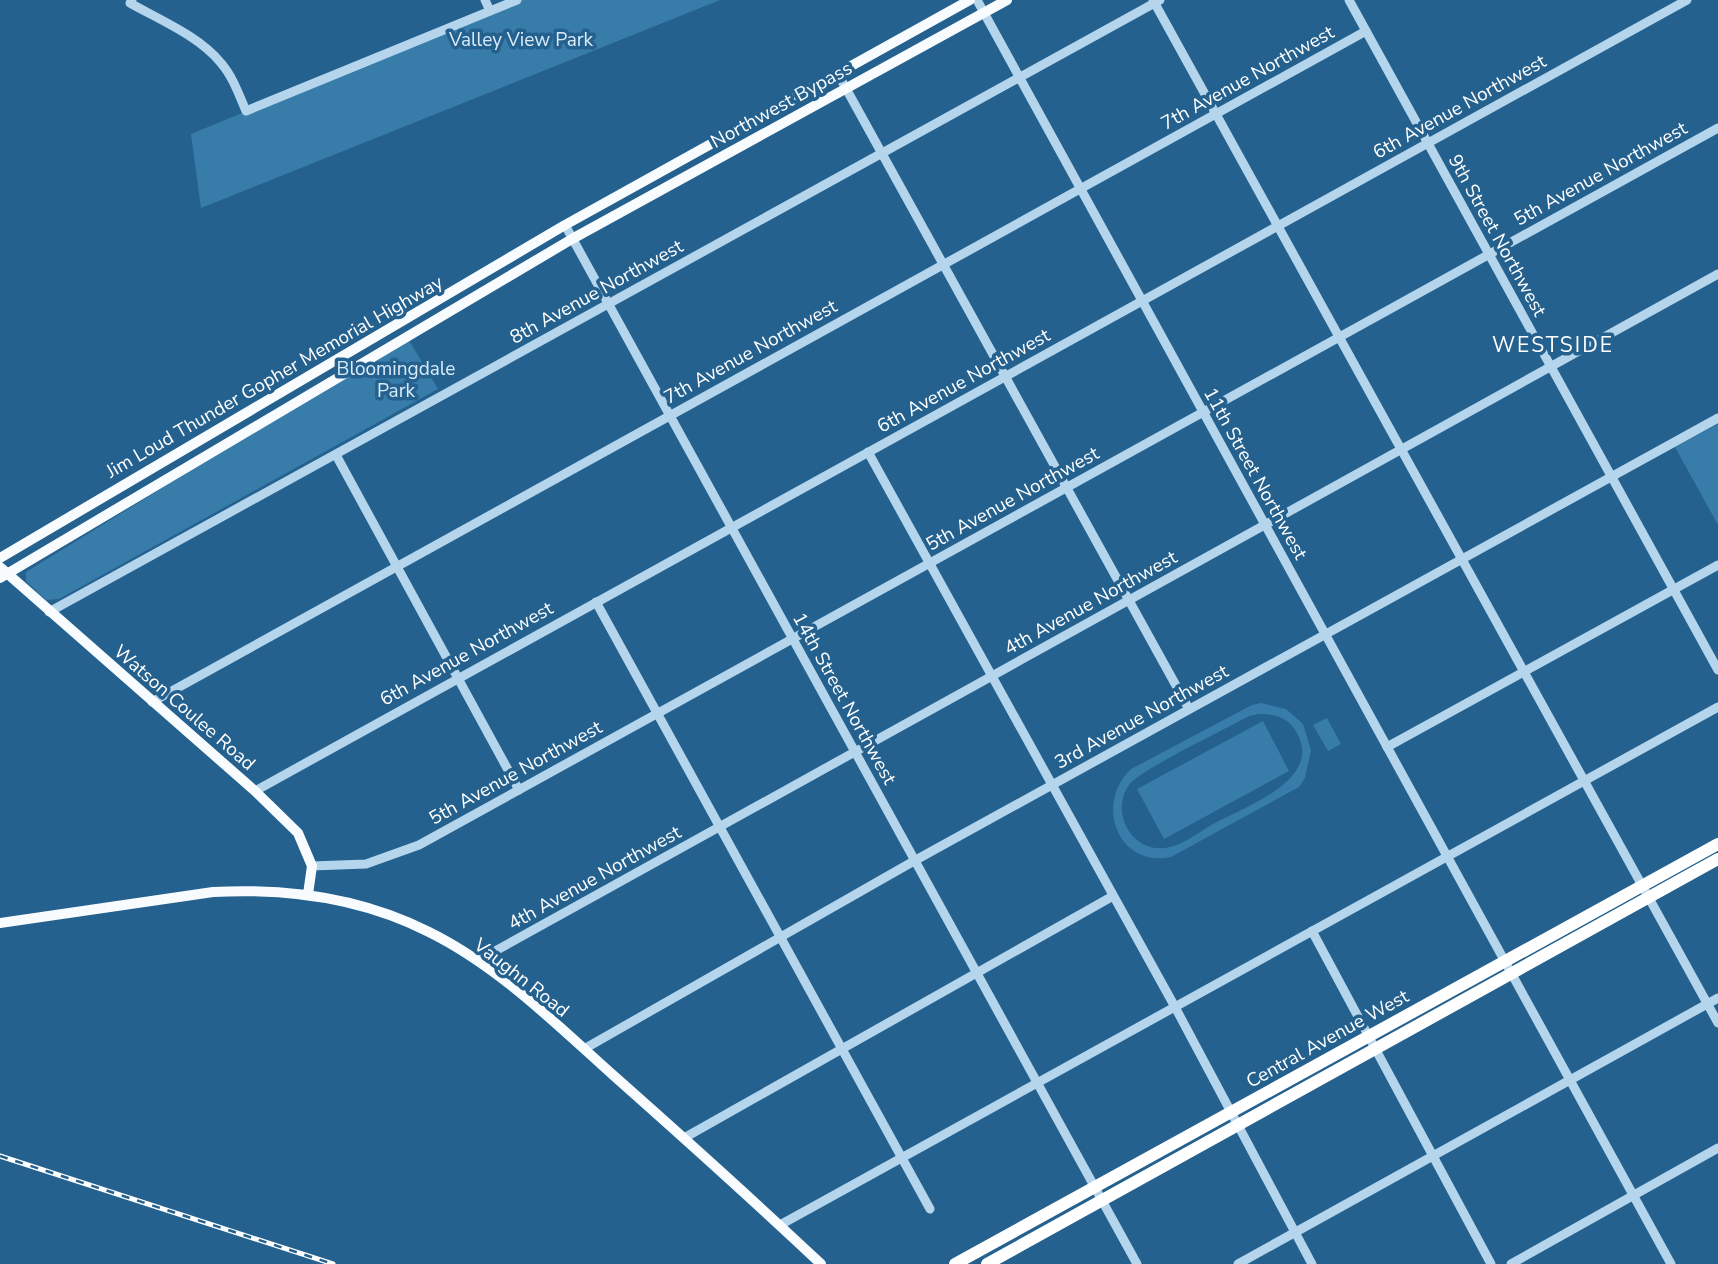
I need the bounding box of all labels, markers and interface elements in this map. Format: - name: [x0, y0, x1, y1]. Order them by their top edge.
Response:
- street label: 7th Avenue Northwest: [1156, 19, 1339, 136]
- park label: Valley View Park: [448, 27, 594, 53]
- street label: 6th Avenue Northwest: [1368, 48, 1551, 165]
- street label: Northwest Bypass: [706, 55, 857, 155]
- street label: 5th Avenue Northwest: [1509, 115, 1692, 232]
- street label: 9th Street Northwest: [1442, 150, 1553, 321]
- street label: 8th Avenue Northwest: [505, 233, 688, 350]
- street label: Jim Loud Thunder Gopher Memorial Highway: [100, 269, 448, 485]
- street label: 7th Avenue Northwest: [659, 293, 842, 410]
- street label: 6th Avenue Northwest: [872, 322, 1055, 439]
- district label: WESTSIDE: [1492, 331, 1614, 359]
- park label: Bloomingdale Park: [337, 356, 455, 404]
- street label: 11th Street Northwest: [1197, 383, 1313, 564]
- street label: 5th Avenue Northwest: [921, 440, 1104, 557]
- street label: 4th Avenue Northwest: [999, 544, 1182, 661]
- street label: 6th Avenue Northwest: [375, 595, 558, 712]
- street label: 14th Street Northwest: [786, 608, 902, 789]
- street label: Watson Coulee Road: [108, 639, 261, 777]
- street label: 3rd Avenue Northwest: [1050, 658, 1233, 775]
- street label: 5th Avenue Northwest: [424, 714, 607, 831]
- street label: 4th Avenue Northwest: [503, 819, 686, 936]
- street label: Vaughn Road: [467, 932, 575, 1023]
- street label: Central Avenue West: [1242, 983, 1414, 1094]

